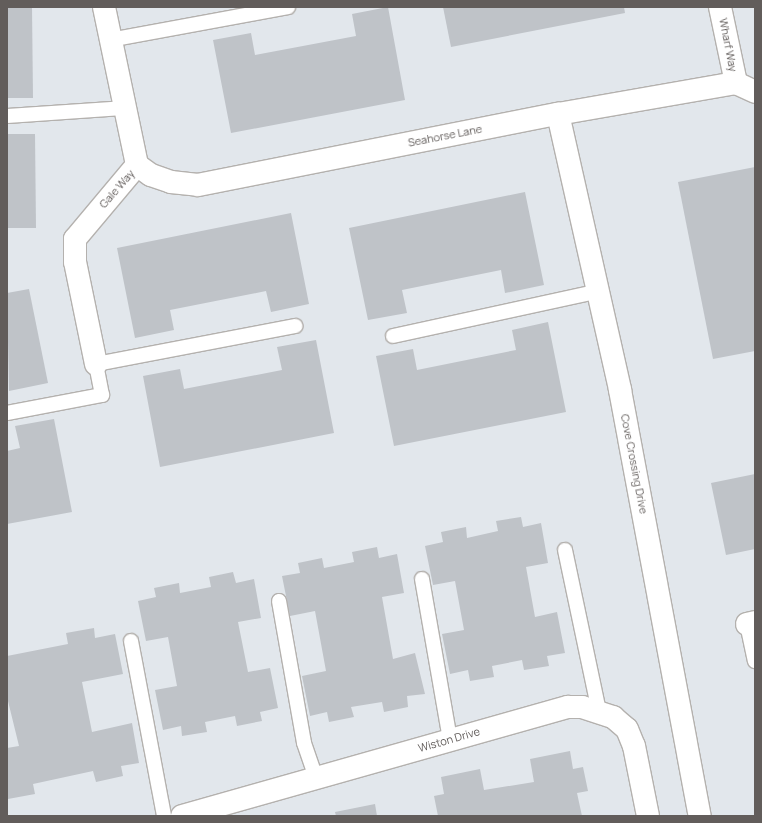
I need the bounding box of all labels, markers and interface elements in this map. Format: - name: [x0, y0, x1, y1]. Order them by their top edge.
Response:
- street label: Wharf Way: [716, 17, 740, 73]
- street label: Seahorse Lane: [407, 122, 483, 150]
- street label: Gale Way: [97, 167, 137, 211]
- street label: Cove Crossing Drive: [618, 413, 650, 515]
- street label: Wiston Drive: [417, 725, 481, 755]

